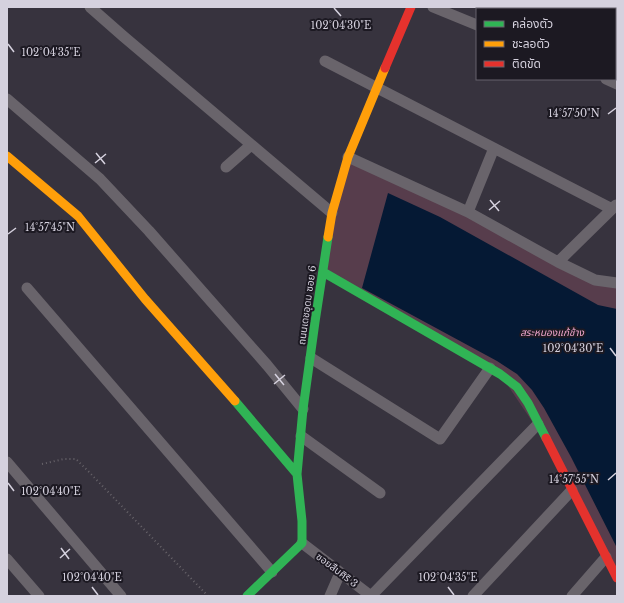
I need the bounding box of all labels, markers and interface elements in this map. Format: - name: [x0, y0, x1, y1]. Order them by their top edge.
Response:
- legend: [476, 8, 616, 80]
- text: คล่องตัว: [512, 16, 553, 31]
- text: 102°04'30"E: [311, 19, 371, 32]
- text: ชะลอตัว: [512, 36, 550, 51]
- text: 102°04'35"E: [22, 46, 80, 59]
- text: ติดขัด: [512, 56, 541, 71]
- text: 14°57'50"N: [548, 107, 600, 120]
- text: 14°57'45"N: [25, 221, 75, 234]
- street label: ถนนเดชอุดม ซอย 6: [295, 264, 319, 346]
- park label: สระหนองแก้ช้าง: [520, 326, 584, 339]
- text: 102°04'30"E: [543, 342, 603, 355]
- text: 14°57'55"N: [549, 473, 599, 486]
- text: 102°04'40"E: [21, 485, 81, 498]
- street label: ซอยสืบศิริ 3: [313, 550, 361, 590]
- text: 102°04'40"E: [62, 571, 122, 584]
- text: 102°04'35"E: [419, 571, 477, 584]

